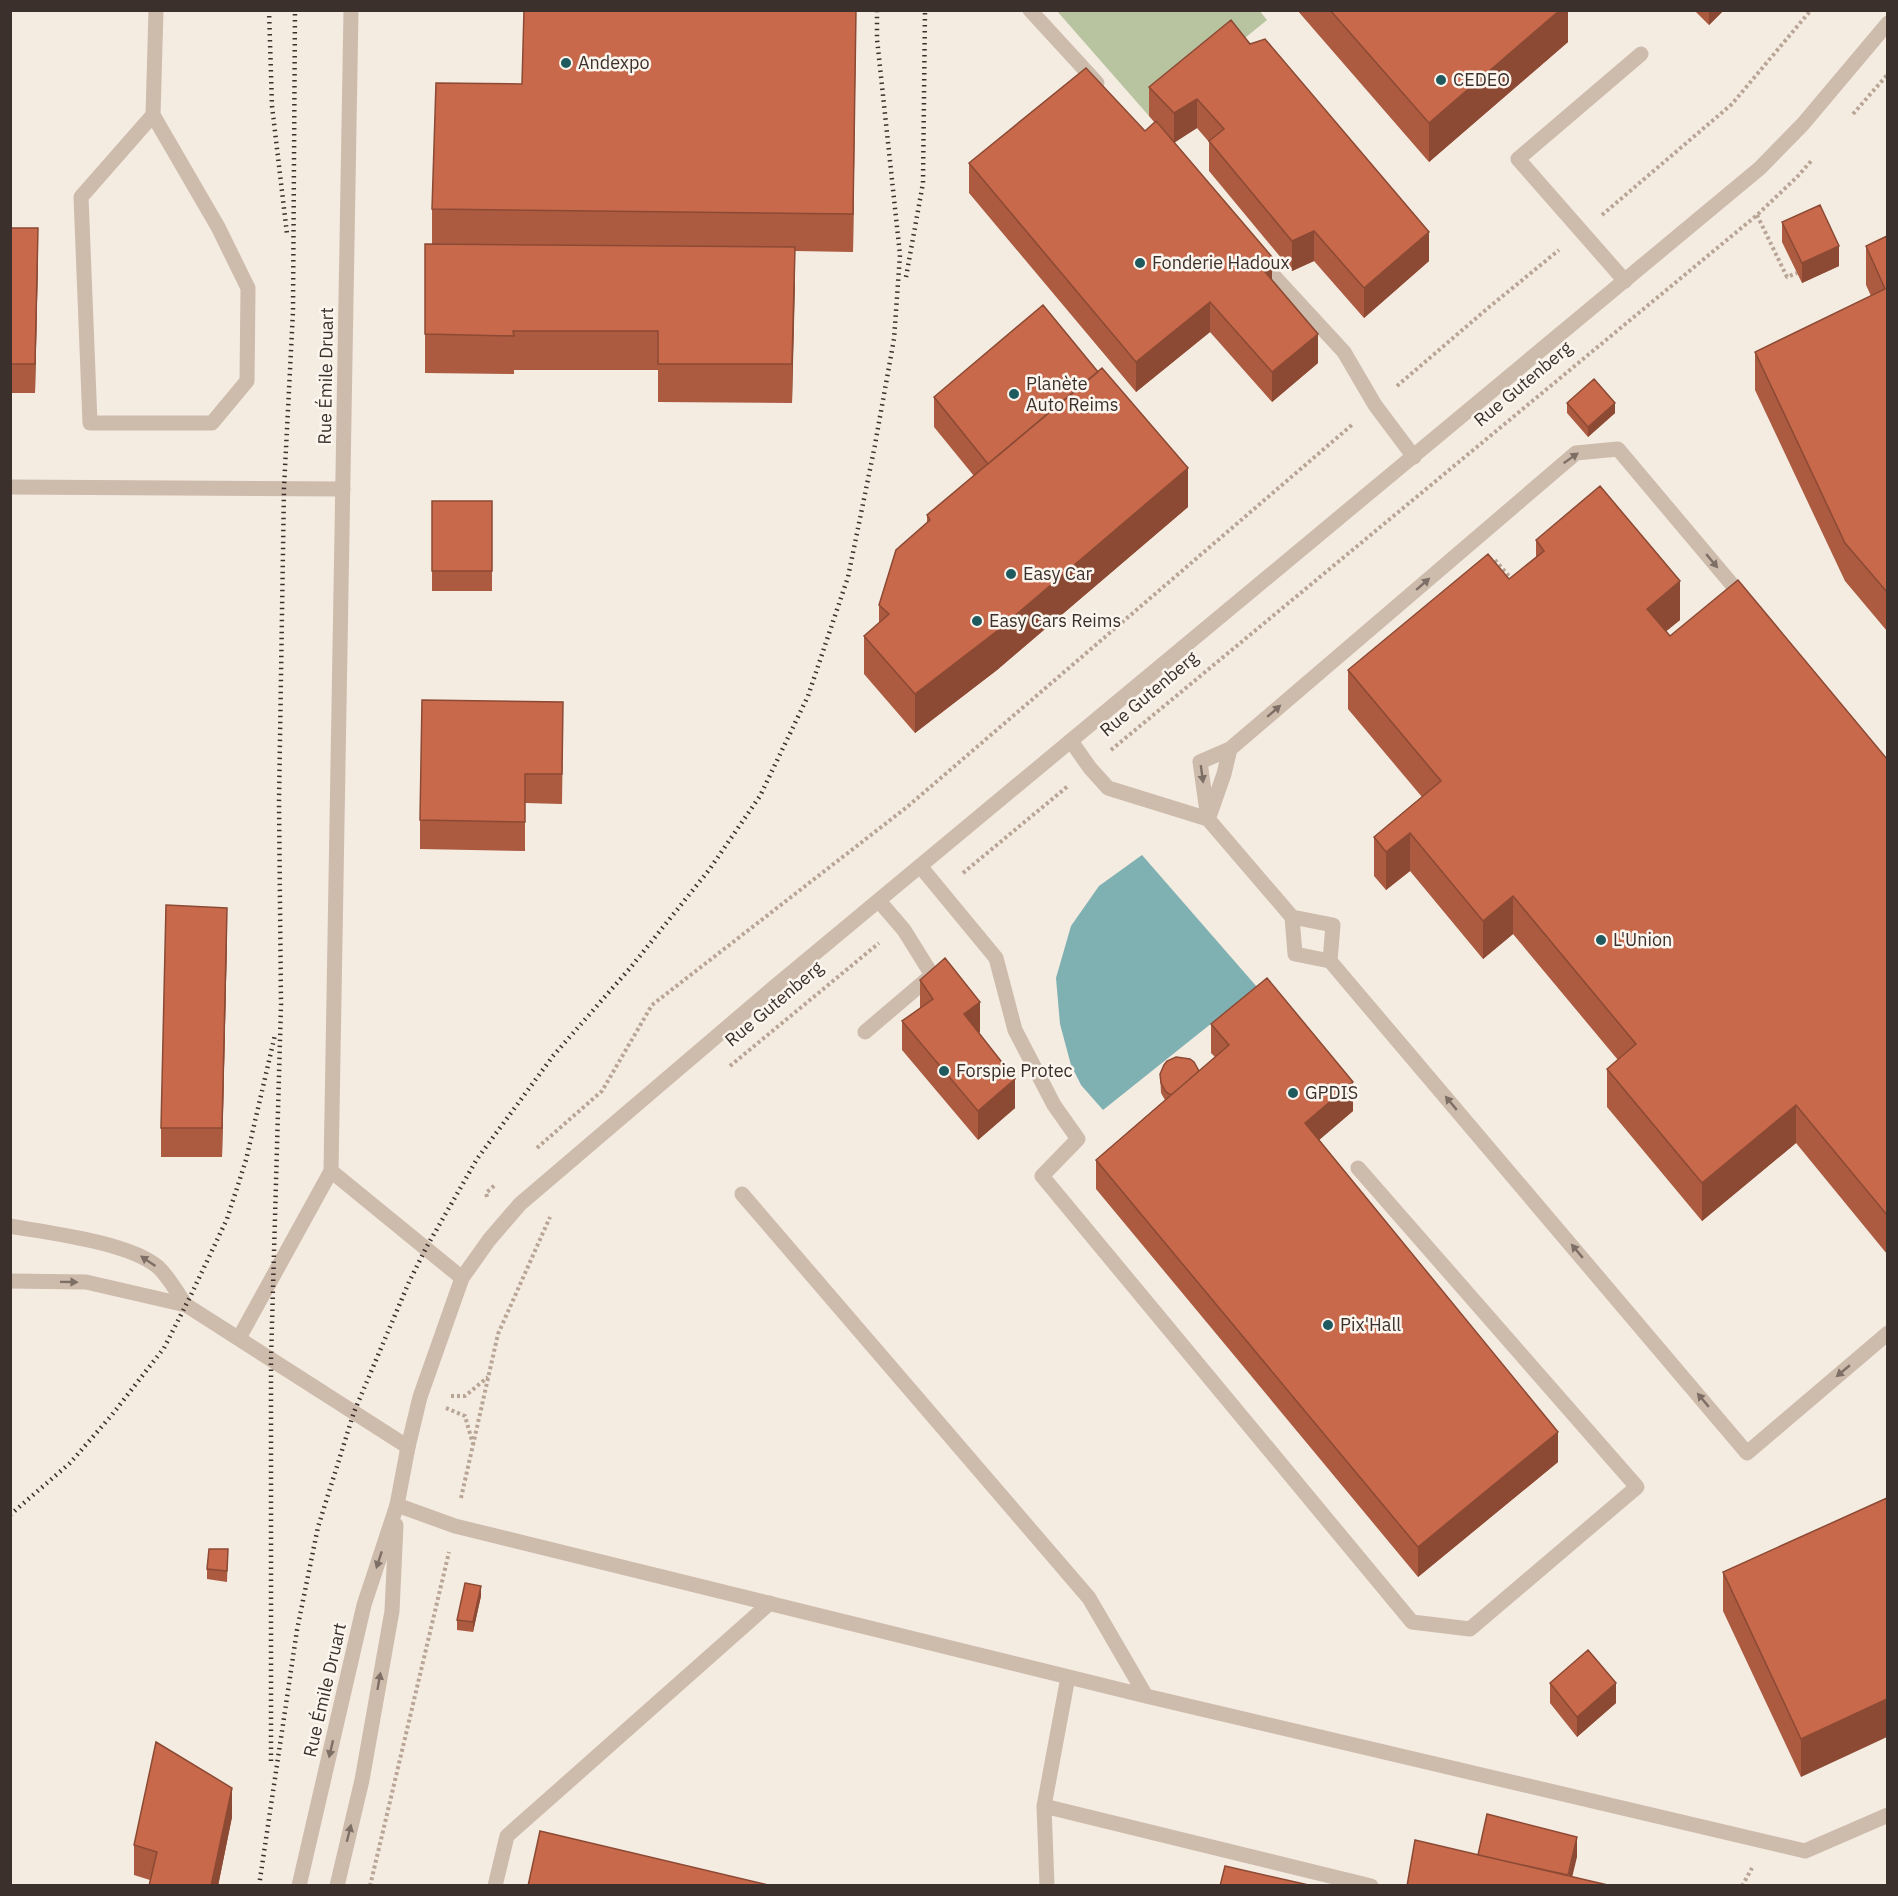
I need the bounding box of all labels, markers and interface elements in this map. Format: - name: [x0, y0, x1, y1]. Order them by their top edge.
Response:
- place label: Andexpo: [578, 51, 650, 74]
- marker: Andexpo: [559, 56, 573, 70]
- place label: CEDEO: [1453, 68, 1510, 91]
- marker: CEDEO: [1434, 73, 1448, 87]
- place label: Fonderie Hadoux: [1152, 251, 1290, 274]
- marker: Fonderie Hadoux: [1133, 256, 1147, 270]
- street label: Rue Émile Druart: [313, 307, 338, 445]
- street label: Rue Gutenberg: [1469, 336, 1577, 431]
- place label: Planète Auto Reims: [1026, 372, 1118, 416]
- marker: Planète Auto Reims: [1007, 387, 1021, 401]
- one-way arrow: [1563, 452, 1579, 464]
- one-way arrow: [1705, 554, 1718, 569]
- place label: Easy Car: [1023, 562, 1093, 585]
- marker: Easy Car: [1004, 567, 1018, 581]
- one-way arrow: [1415, 578, 1430, 591]
- place label: Easy Cars Reims: [989, 609, 1121, 632]
- marker: Easy Cars Reims: [970, 614, 984, 628]
- street label: Rue Gutenberg: [1095, 646, 1203, 741]
- one-way arrow: [1267, 704, 1282, 717]
- one-way arrow: [1197, 765, 1206, 784]
- place label: L'Union: [1613, 928, 1672, 951]
- marker: L'Union: [1594, 933, 1608, 947]
- street label: Rue Gutenberg: [720, 956, 828, 1051]
- place label: Forspie Protec: [956, 1059, 1073, 1082]
- marker: Forspie Protec: [937, 1064, 951, 1078]
- place label: GPDIS: [1305, 1081, 1358, 1104]
- marker: GPDIS: [1286, 1086, 1300, 1100]
- one-way arrow: [1445, 1095, 1457, 1110]
- one-way arrow: [1570, 1243, 1583, 1259]
- one-way arrow: [141, 1255, 157, 1267]
- one-way arrow: [59, 1277, 78, 1287]
- place label: Pix'Hall: [1340, 1313, 1401, 1336]
- marker: Pix'Hall: [1321, 1318, 1335, 1332]
- one-way arrow: [1836, 1364, 1851, 1377]
- one-way arrow: [1696, 1392, 1709, 1408]
- one-way arrow: [374, 1551, 383, 1569]
- street label: Rue Émile Druart: [298, 1620, 351, 1759]
- one-way arrow: [375, 1672, 384, 1691]
- one-way arrow: [325, 1740, 335, 1759]
- one-way arrow: [345, 1824, 355, 1842]

